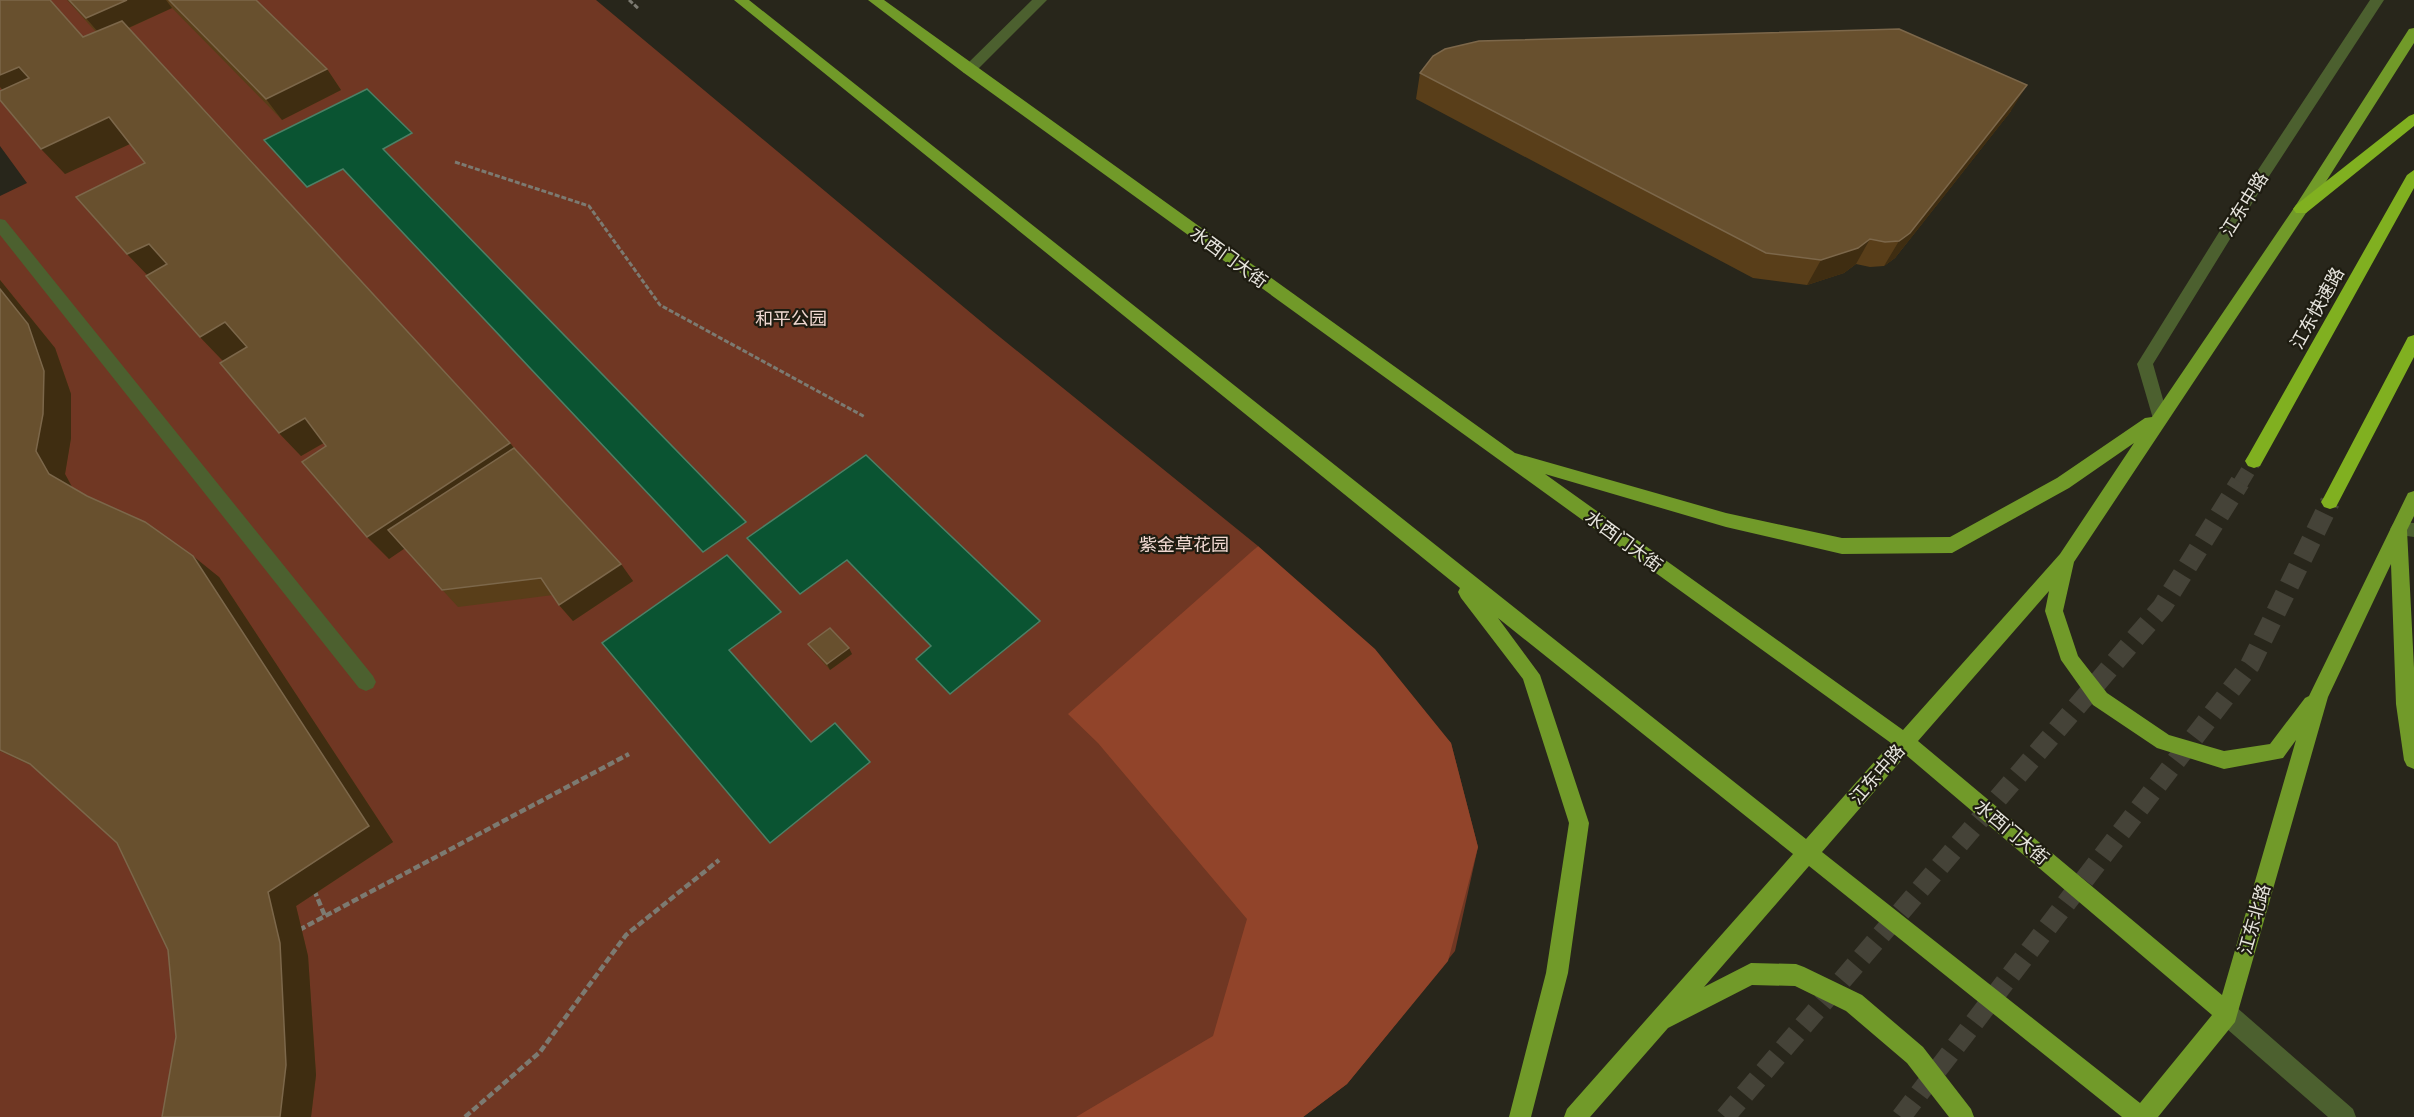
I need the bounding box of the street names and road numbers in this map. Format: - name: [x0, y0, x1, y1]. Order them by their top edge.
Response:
- street label: 江东中路: [2215, 167, 2273, 241]
- street label: 水西门大街: [1186, 221, 1272, 293]
- street label: 江东快速路: [2285, 263, 2349, 353]
- street label: 水西门大街: [1581, 505, 1667, 577]
- street label: 江东中路: [1845, 739, 1909, 809]
- street label: 水西门大街: [1970, 794, 2054, 870]
- street label: 江东北路: [2233, 881, 2275, 957]

